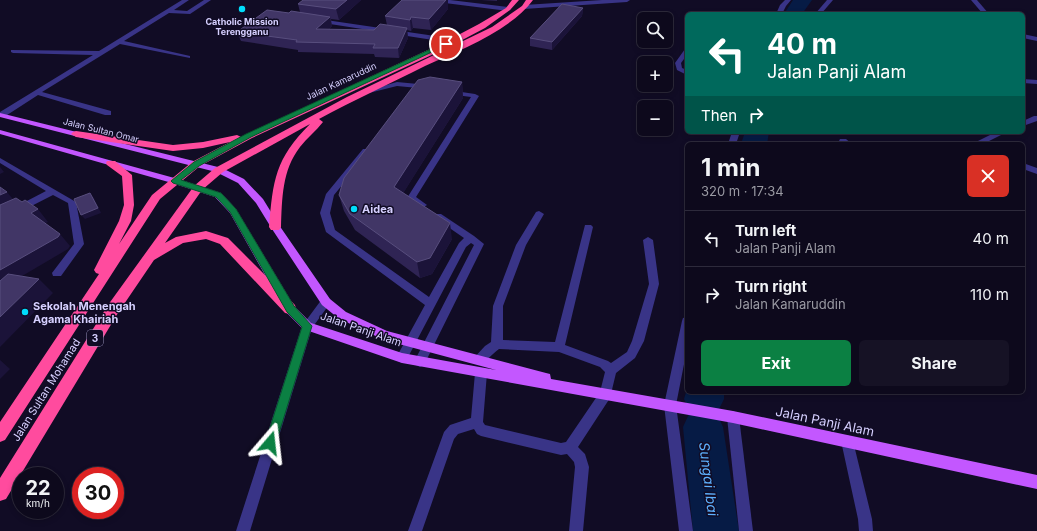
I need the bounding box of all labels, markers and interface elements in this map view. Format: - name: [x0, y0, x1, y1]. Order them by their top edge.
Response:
- marker: Catholic Mission Terengganu: [237, 4, 247, 14]
- map controls: [637, 12, 673, 136]
- button: search: [637, 12, 673, 48]
- place label: Catholic Mission Terengganu: [205, 16, 279, 37]
- pin: [429, 27, 463, 61]
- text: 40 m: [767, 27, 837, 61]
- icon: left: [701, 28, 753, 80]
- icon: arrive: [435, 33, 457, 55]
- button: +: [637, 56, 673, 92]
- street label: Jalan Kamaruddin: [304, 60, 378, 102]
- text: Jalan Panji Alam: [767, 61, 906, 82]
- button: −: [637, 100, 673, 136]
- icon: right: [745, 104, 767, 126]
- text: Then: [701, 106, 737, 125]
- street label: Jalan Sultan Omar: [62, 115, 141, 145]
- text: 1 min: [701, 153, 760, 182]
- button: close: [967, 155, 1009, 197]
- text: 320 m · 17:34: [701, 183, 784, 199]
- place label: Aidea: [362, 202, 393, 216]
- marker: Aidea: [349, 204, 359, 214]
- text: Turn left: [735, 221, 796, 240]
- icon: left: [701, 228, 723, 250]
- text: 40 m: [972, 229, 1009, 248]
- text: Jalan Panji Alam: [735, 240, 836, 256]
- text: Turn right: [735, 277, 807, 296]
- icon: right: [701, 284, 723, 306]
- text: 110 m: [970, 285, 1009, 304]
- text: Jalan Kamaruddin: [735, 296, 846, 312]
- place label: Sekolah Menengah Agama Khairiah: [33, 299, 136, 326]
- marker: Sekolah Menengah Agama Khairiah: [20, 307, 30, 317]
- street label: Jalan Panji Alam: [318, 309, 404, 349]
- road number: 3: [87, 330, 103, 346]
- street label: Jalan Sultan Mohamad: [9, 336, 83, 444]
- button: Exit: [701, 340, 851, 386]
- button: Share: [859, 340, 1009, 386]
- street label: Jalan Panji Alam: [774, 403, 876, 439]
- position arrow: [249, 422, 291, 464]
- water label: Sungai Ibai: [696, 441, 722, 518]
- speed limit sign: 30: [72, 467, 124, 519]
- text: 22: [25, 476, 51, 500]
- text: km/h: [26, 497, 50, 509]

